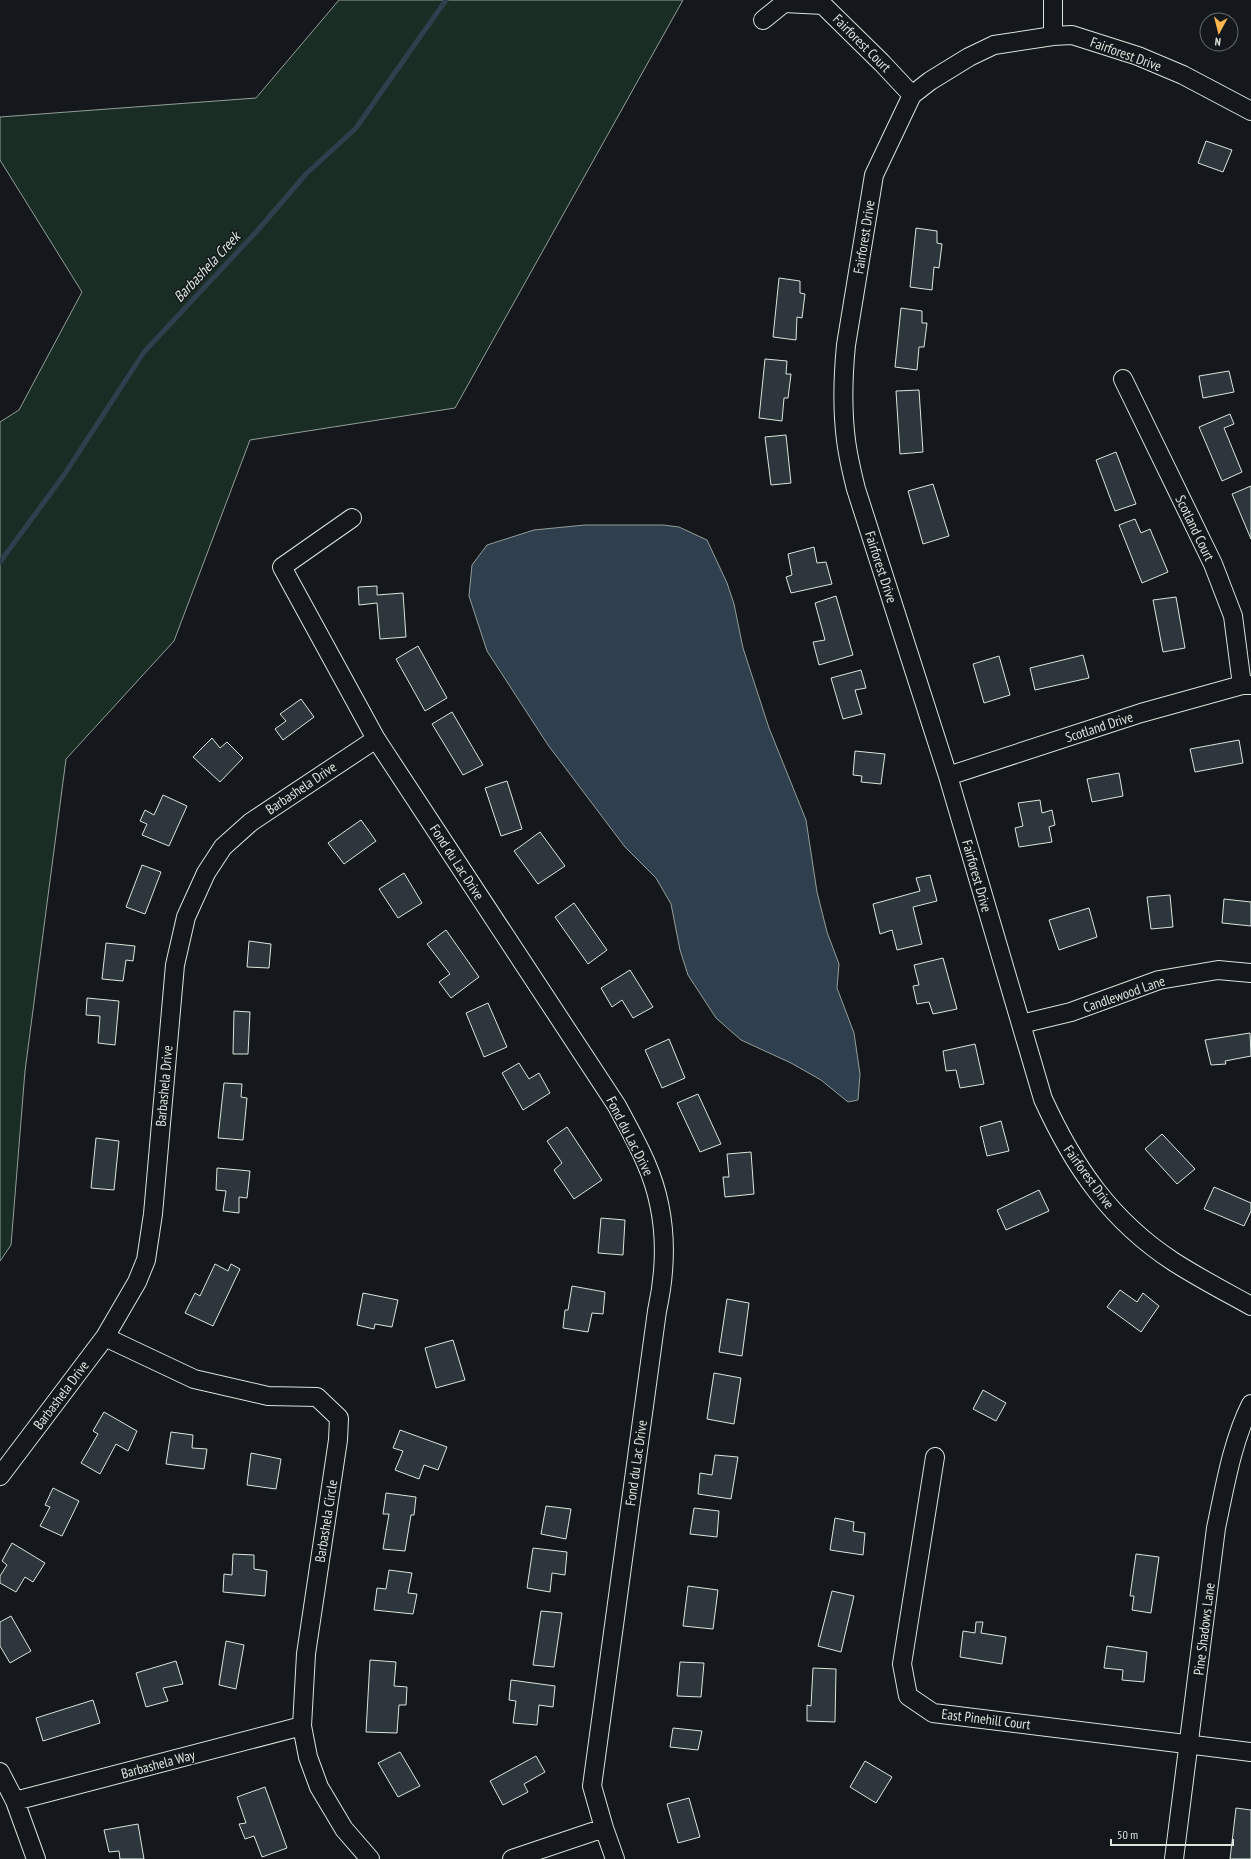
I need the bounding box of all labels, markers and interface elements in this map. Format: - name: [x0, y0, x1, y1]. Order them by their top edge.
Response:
- street label: Fairforest Court: [829, 10, 895, 76]
- north arrow: [1199, 12, 1239, 52]
- street label: Fairforest Drive: [1088, 33, 1164, 75]
- text: N: [1214, 35, 1222, 49]
- street label: Fairforest Drive: [849, 199, 879, 275]
- water label: Barbashela Creek: [169, 226, 245, 306]
- street label: Scotland Court: [1171, 492, 1219, 564]
- street label: Fairforest Drive: [861, 529, 901, 605]
- street label: Scotland Drive: [1063, 708, 1135, 746]
- street label: Barbashela Drive: [262, 758, 340, 818]
- street label: Fond du Lac Drive: [426, 821, 488, 903]
- street label: Fairforest Drive: [958, 838, 996, 914]
- street label: Candlewood Lane: [1081, 972, 1167, 1016]
- street label: Barbashela Drive: [151, 1044, 177, 1127]
- street label: Fond du Lac Drive: [602, 1093, 658, 1179]
- street label: Fairforest Drive: [1060, 1142, 1118, 1213]
- street label: Barbashela Drive: [29, 1357, 93, 1433]
- street label: Fond du Lac Drive: [621, 1419, 651, 1507]
- street label: Barbashela Circle: [311, 1478, 341, 1564]
- street label: Pine Shadows Lane: [1189, 1581, 1219, 1676]
- street label: East Pinehill Court: [941, 1705, 1032, 1733]
- street label: Barbashela Way: [119, 1745, 198, 1783]
- scale bar: [1111, 1821, 1233, 1847]
- text: 50 m: [1117, 1827, 1138, 1842]

